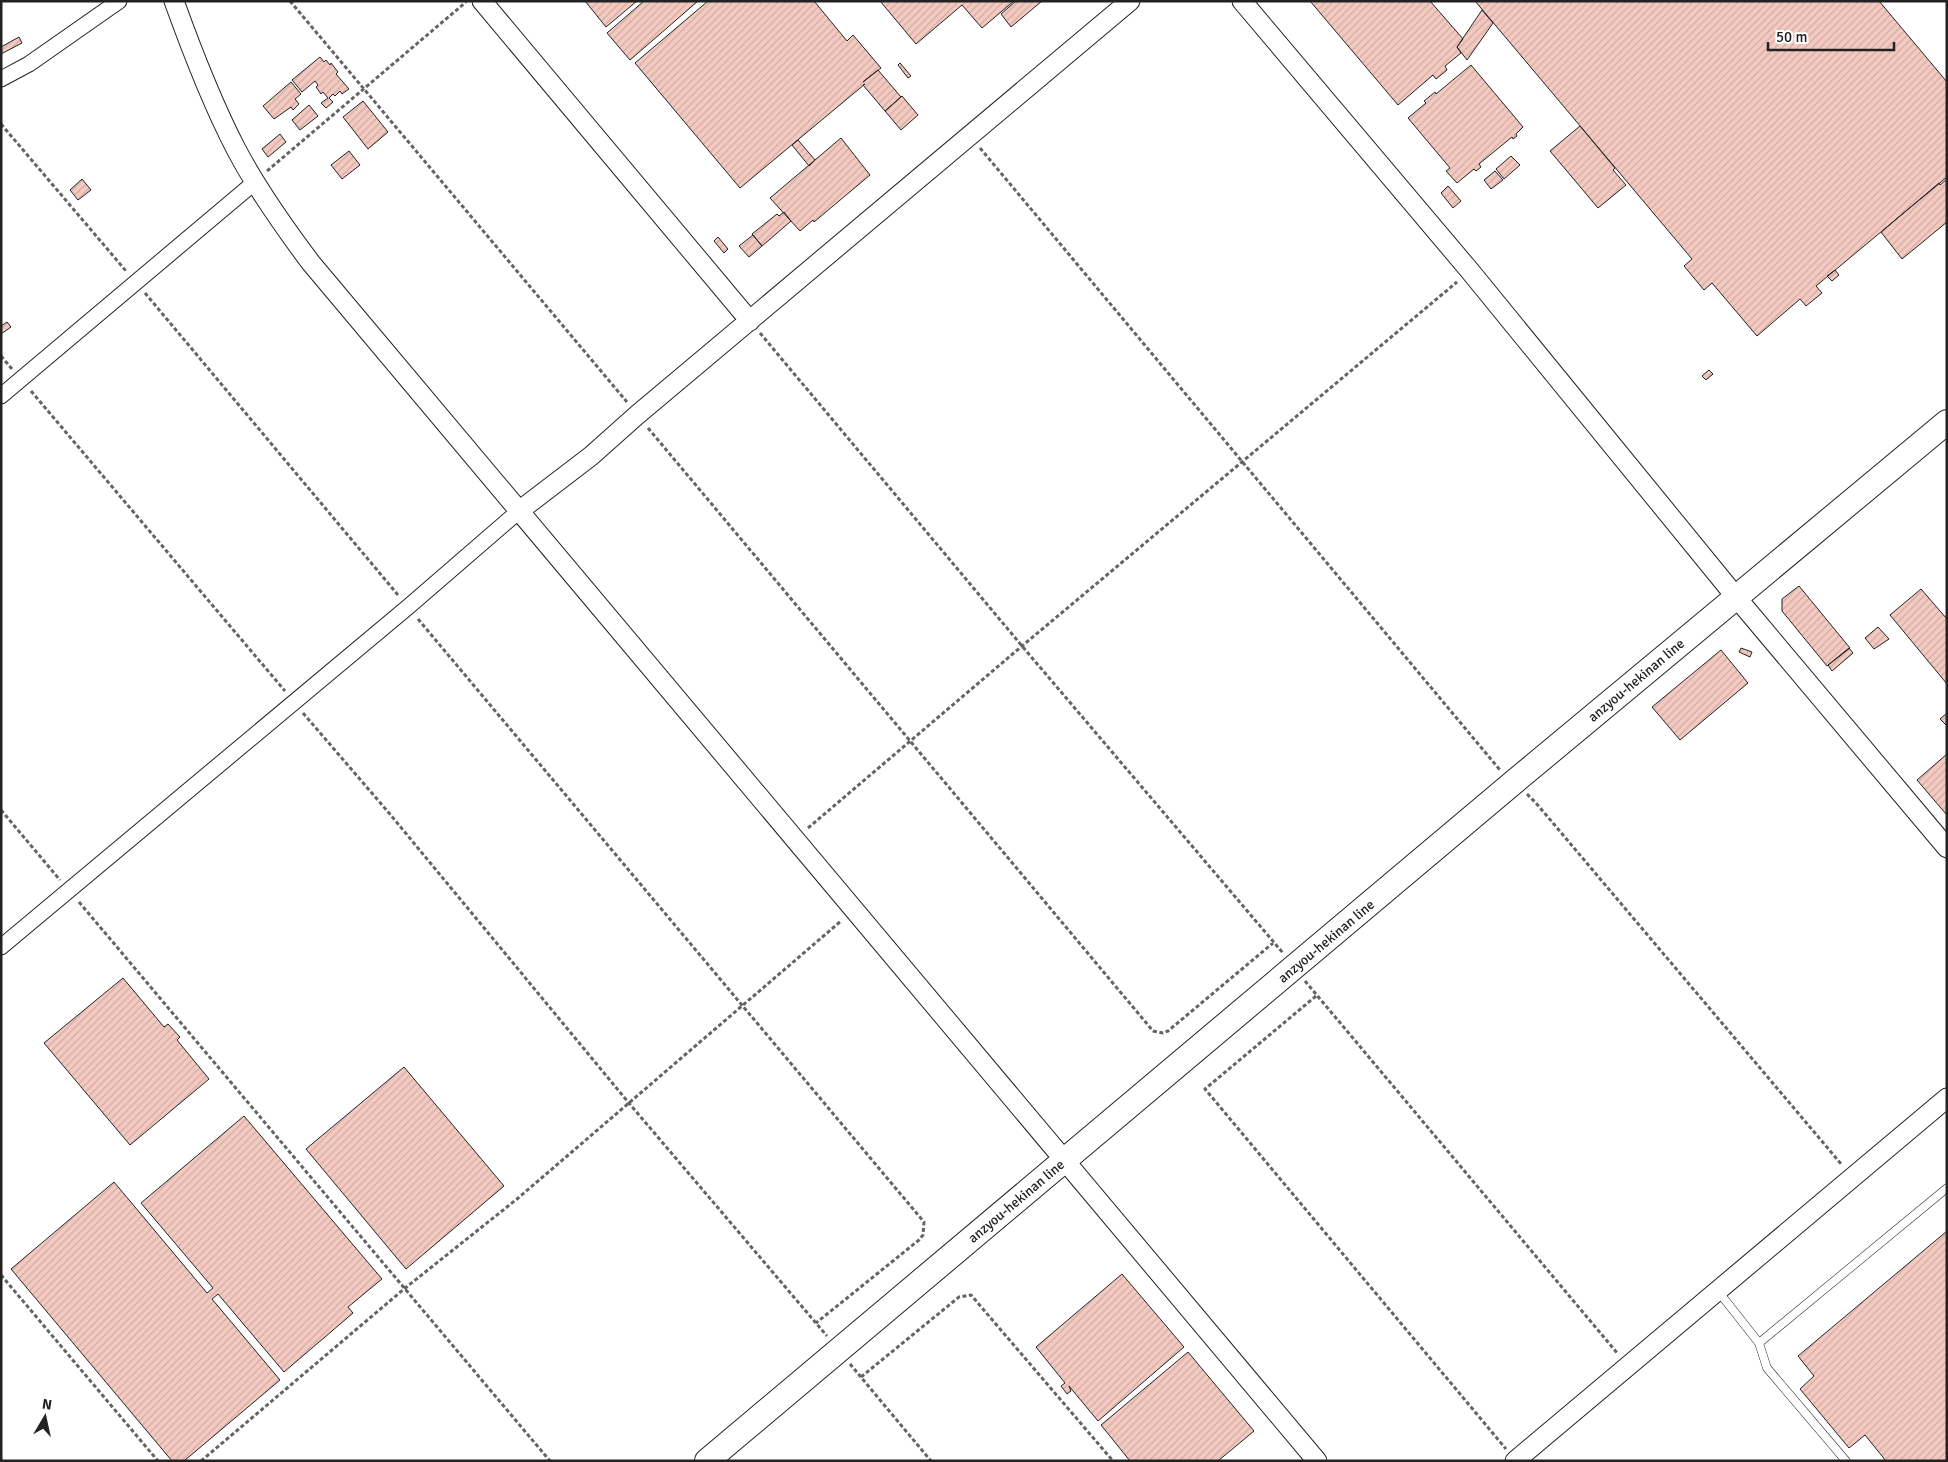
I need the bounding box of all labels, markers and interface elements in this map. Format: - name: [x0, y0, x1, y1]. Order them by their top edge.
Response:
- scale bar: [1768, 20, 1894, 52]
- text: 50 m: [1776, 28, 1807, 46]
- street label: anzyou-hekinan line: [1585, 635, 1688, 726]
- street label: anzyou-hekinan line: [1275, 896, 1378, 987]
- street label: anzyou-hekinan line: [965, 1156, 1068, 1247]
- north arrow: [20, 1392, 70, 1442]
- text: N: [41, 1395, 53, 1414]

